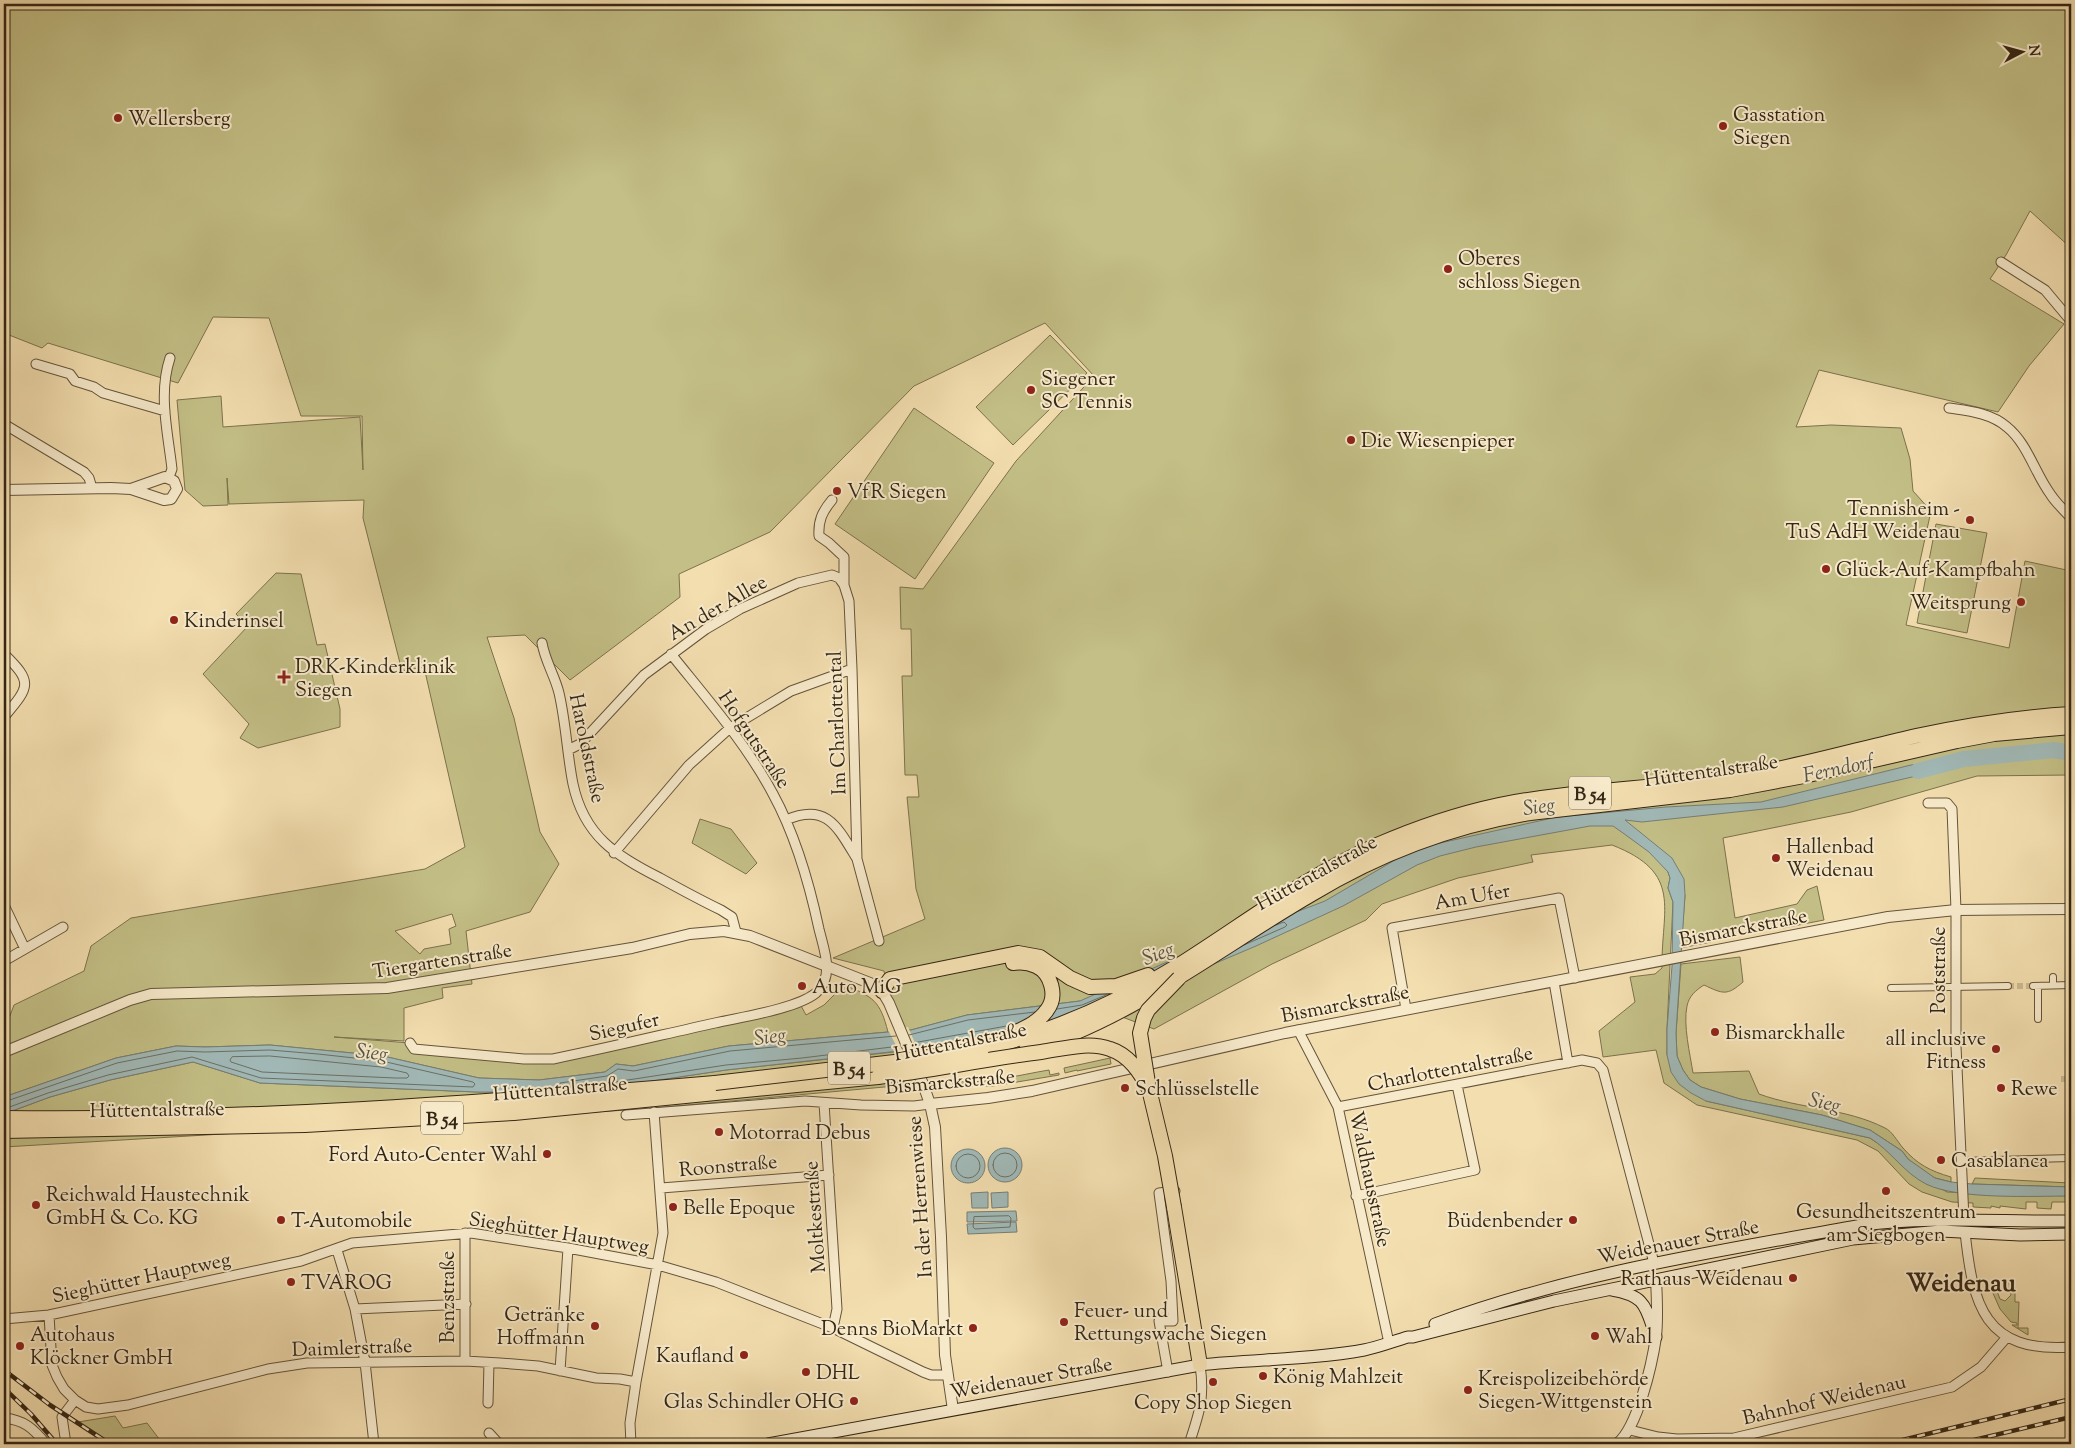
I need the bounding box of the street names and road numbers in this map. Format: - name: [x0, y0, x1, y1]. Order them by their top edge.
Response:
- street label: An der Allee: [663, 569, 773, 649]
- street label: Im Charlottental: [821, 650, 856, 795]
- street label: Hofgutstraße: [709, 686, 796, 795]
- street label: Haroldstraße: [560, 691, 611, 806]
- street label: Hüttentalstraße: [1643, 749, 1780, 796]
- road number: B 54: [1569, 776, 1611, 810]
- street label: Hüttentalstraße: [1251, 829, 1383, 920]
- street label: Am Ufer: [1432, 877, 1513, 919]
- street label: Bismarckstraße: [1677, 903, 1810, 956]
- street label: Poststraße: [1926, 926, 1955, 1014]
- street label: Tiergartenstraße: [371, 937, 514, 988]
- street label: Bismarckstraße: [1279, 979, 1412, 1032]
- street label: Siegufer: [587, 1006, 663, 1051]
- street label: Hüttentalstraße: [892, 1016, 1029, 1071]
- street label: Charlottentalstraße: [1365, 1040, 1536, 1101]
- road number: B 54: [828, 1052, 870, 1084]
- street label: Bismarckstraße: [884, 1063, 1016, 1104]
- street label: Hüttentalstraße: [492, 1070, 629, 1111]
- street label: Hüttentalstraße: [89, 1096, 225, 1127]
- road number: B 54: [421, 1102, 463, 1134]
- street label: Waldhausstraße: [1340, 1109, 1397, 1250]
- street label: In der Herrenwiese: [901, 1115, 942, 1279]
- street label: Roonstraße: [678, 1149, 779, 1186]
- street label: Moltkestraße: [798, 1160, 835, 1274]
- street label: Sieghütter Hauptweg: [466, 1206, 651, 1263]
- street label: Weidenauer Straße: [1595, 1214, 1762, 1273]
- street label: Sieghütter Hauptweg: [50, 1246, 234, 1313]
- street label: Benzstraße: [435, 1251, 464, 1343]
- street label: Daimlerstraße: [291, 1333, 413, 1366]
- street label: Weidenauer Straße: [948, 1351, 1115, 1408]
- street label: Bahnhof Weidenau: [1740, 1368, 1910, 1434]

